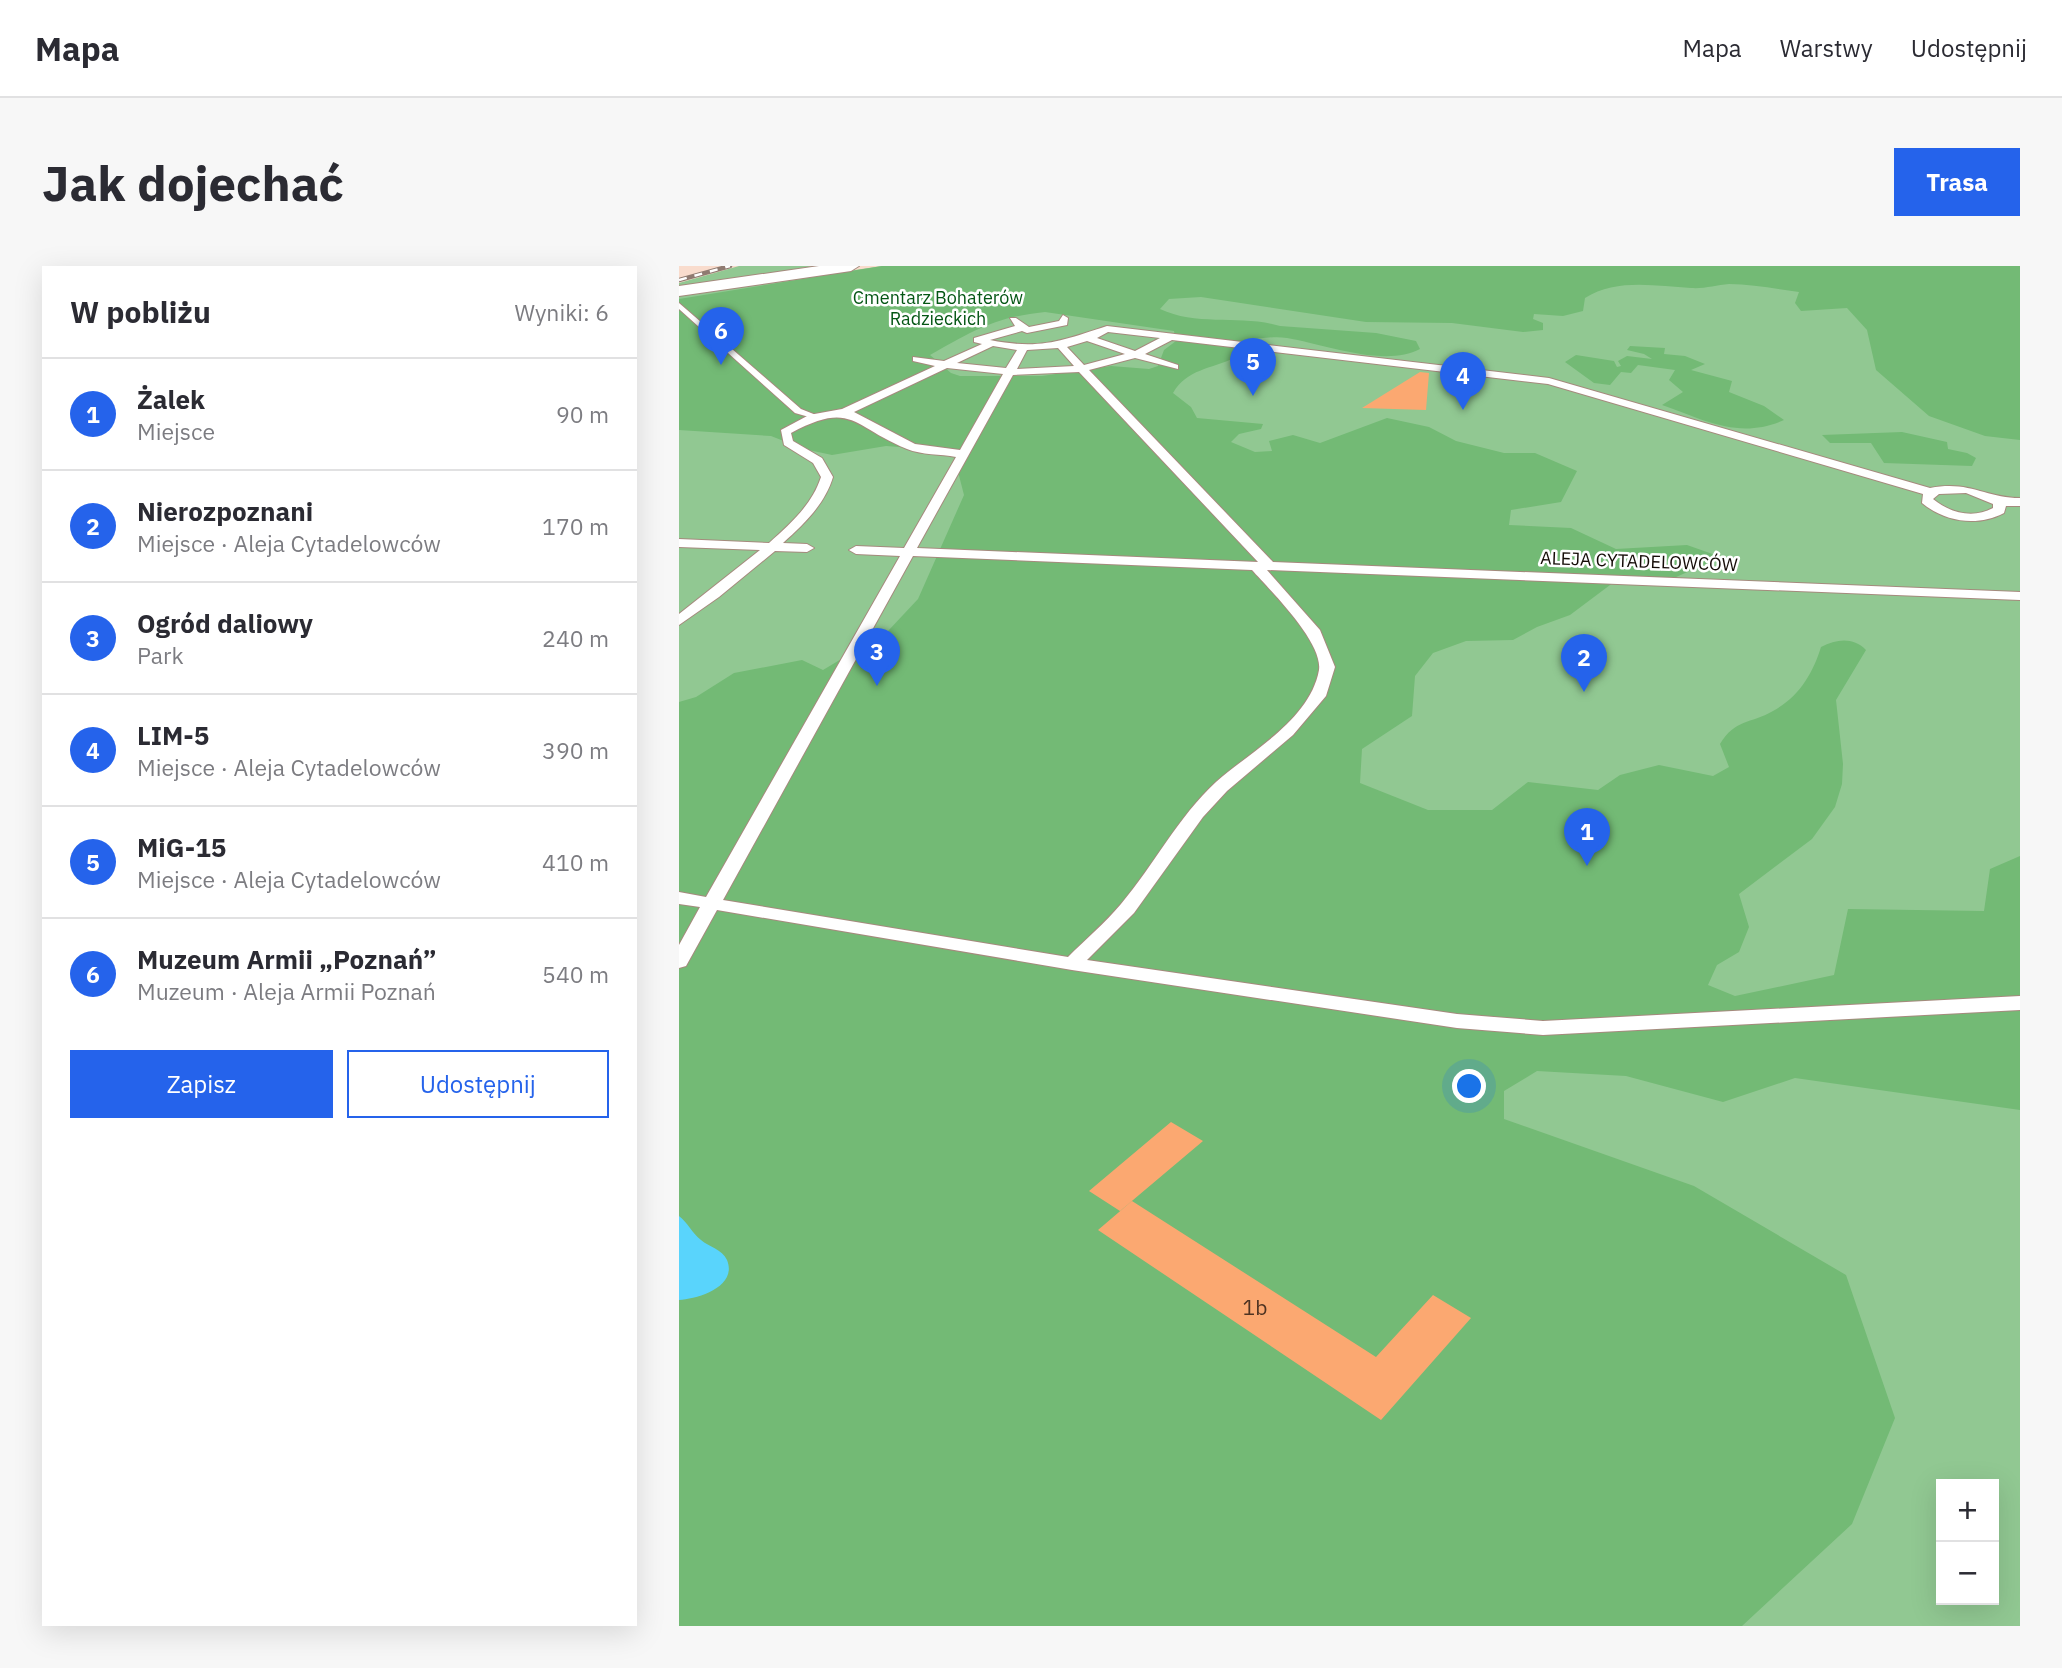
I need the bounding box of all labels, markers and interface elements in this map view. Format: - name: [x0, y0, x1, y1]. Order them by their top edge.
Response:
- text: Mapa: [35, 27, 120, 70]
- text: Mapa: [1683, 32, 1742, 64]
- text: Warstwy: [1780, 32, 1873, 64]
- text: Udostępnij: [1911, 32, 2027, 64]
- button: Trasa: [1894, 148, 2020, 216]
- text: Jak dojechać: [42, 151, 344, 214]
- park label: Cmentarz Bohaterów Radzieckich: [853, 286, 1023, 330]
- text: W pobliżu: [70, 292, 211, 331]
- text: Wyniki: 6: [514, 297, 609, 327]
- pin: 6: [698, 307, 744, 365]
- pin: 5: [1230, 338, 1276, 396]
- pin: 4: [1440, 352, 1486, 410]
- text: Żalek: [137, 382, 205, 416]
- text: 1: [86, 399, 100, 429]
- text: 90 m: [556, 399, 609, 429]
- text: Miejsce: [137, 416, 215, 446]
- text: Nierozpoznani: [137, 494, 313, 528]
- text: 2: [86, 511, 100, 541]
- text: 170 m: [542, 511, 609, 541]
- text: Miejsce · Aleja Cytadelowców: [137, 528, 441, 558]
- street label: ALEJA CYTADELOWCÓW: [1540, 546, 1738, 576]
- text: Ogród daliowy: [137, 606, 313, 640]
- text: 3: [86, 623, 100, 653]
- text: 240 m: [542, 623, 609, 653]
- pin: 3: [854, 628, 900, 686]
- pin: 2: [1561, 634, 1607, 692]
- text: Park: [137, 640, 184, 670]
- text: LIM-5: [137, 718, 209, 752]
- text: 4: [86, 735, 100, 765]
- text: 390 m: [542, 735, 609, 765]
- text: Miejsce · Aleja Cytadelowców: [137, 752, 441, 782]
- pin: 1: [1564, 808, 1610, 866]
- text: MiG-15: [137, 830, 226, 864]
- text: 5: [86, 847, 100, 877]
- text: 410 m: [542, 847, 609, 877]
- text: Miejsce · Aleja Cytadelowców: [137, 864, 441, 894]
- text: Muzeum Armii „Poznań”: [137, 942, 437, 976]
- text: 6: [86, 959, 100, 989]
- text: 540 m: [542, 959, 609, 989]
- text: Muzeum · Aleja Armii Poznań: [137, 976, 436, 1006]
- button: Zapisz: [70, 1050, 333, 1118]
- button: Udostępnij: [347, 1050, 609, 1118]
- your location: [1452, 1069, 1486, 1103]
- house number: 1b: [1243, 1293, 1267, 1321]
- map controls: [1936, 1479, 1999, 1605]
- button: +: [1936, 1479, 1999, 1542]
- button: −: [1936, 1542, 1999, 1605]

